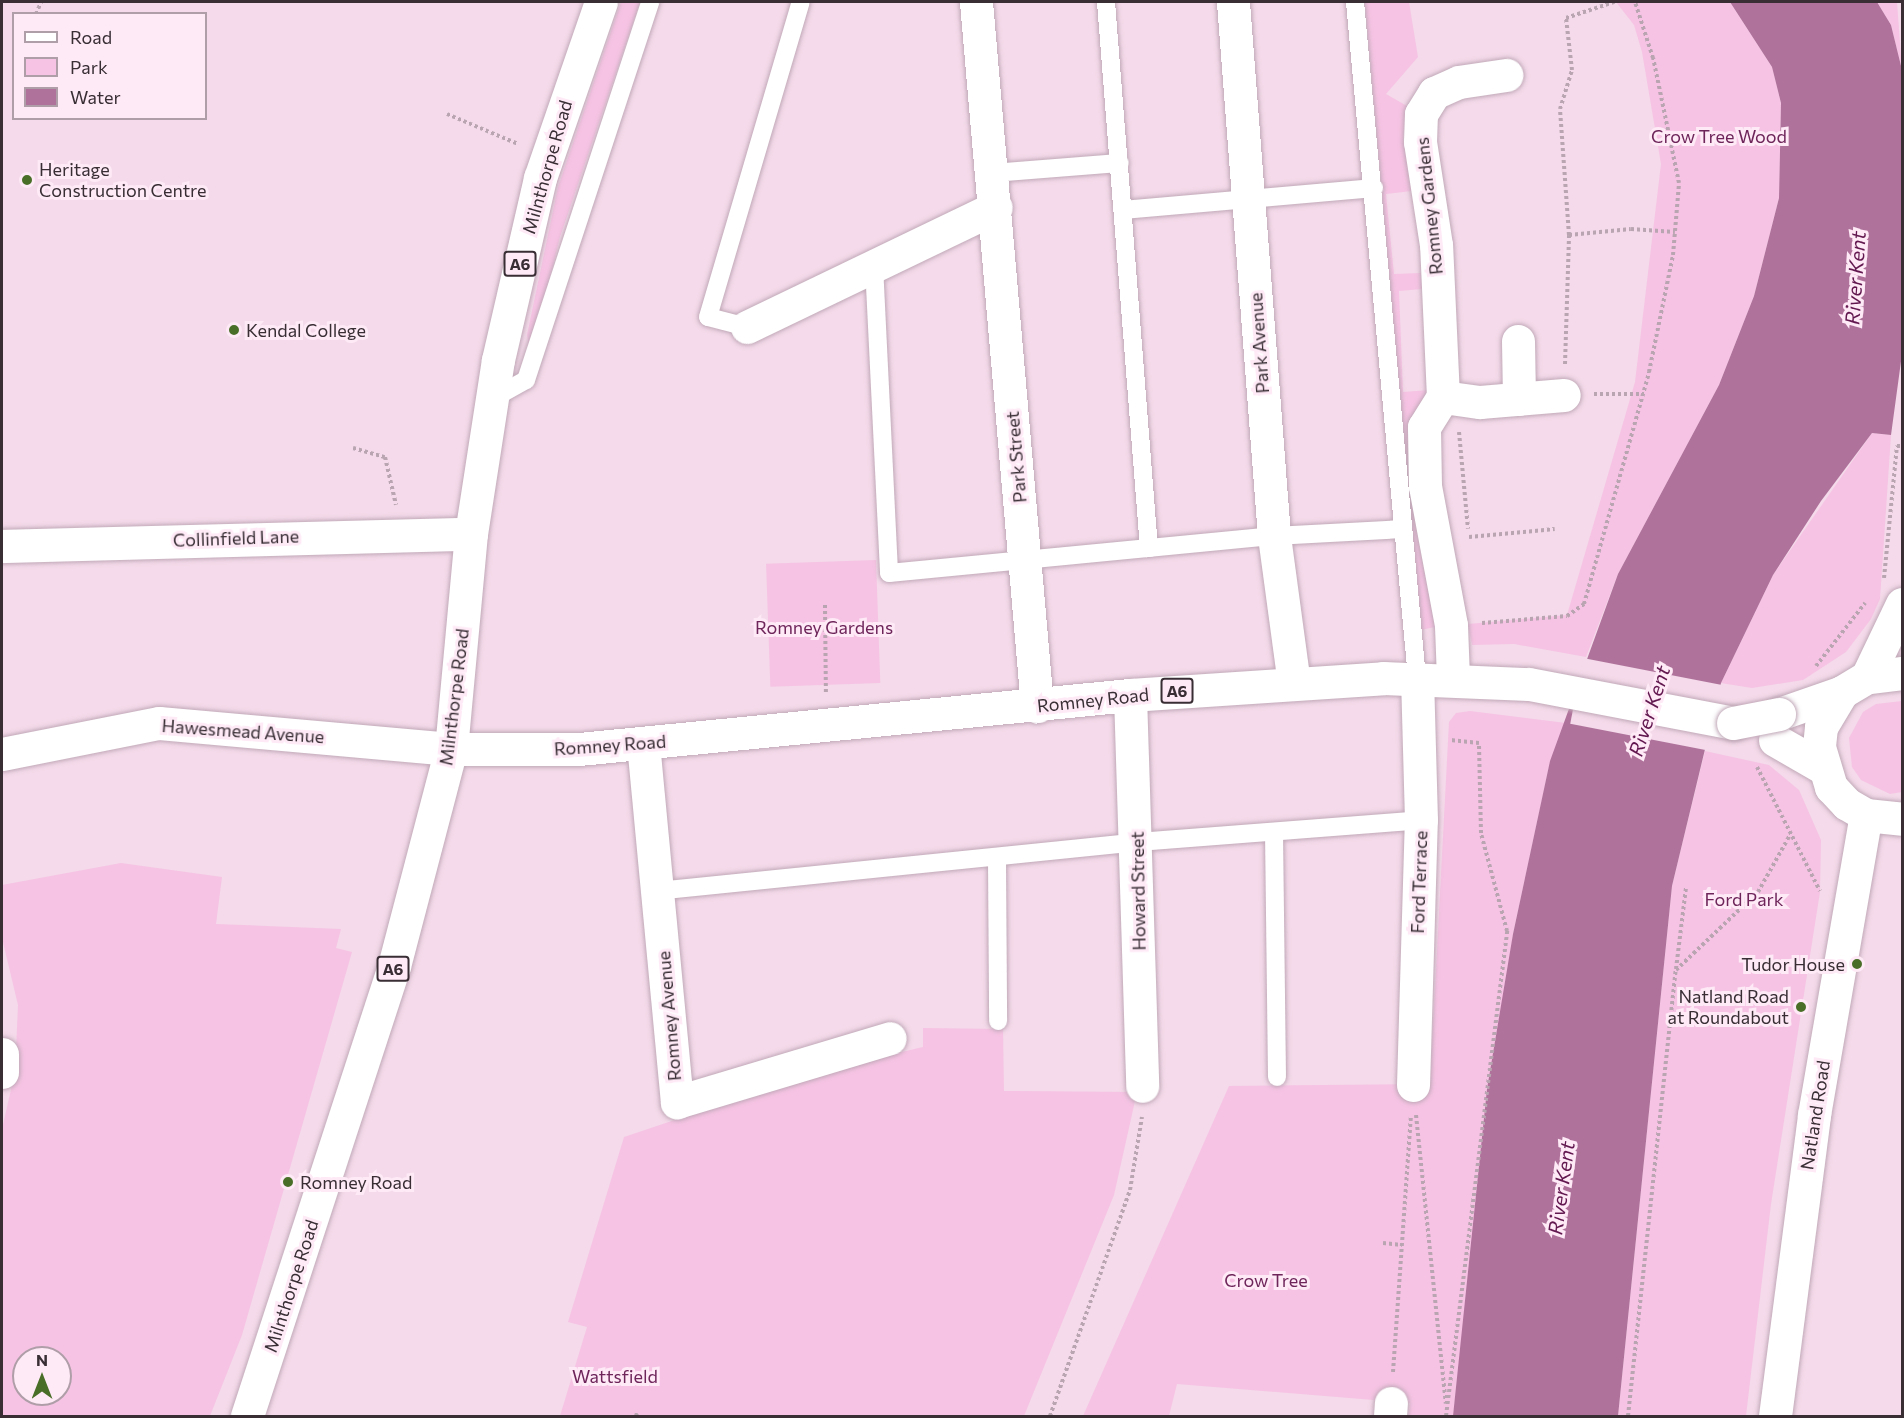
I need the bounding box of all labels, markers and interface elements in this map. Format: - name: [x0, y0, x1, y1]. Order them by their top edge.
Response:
- legend: [12, 12, 207, 120]
- text: Road: [70, 26, 112, 48]
- text: Park: [70, 56, 108, 78]
- text: Water: [70, 86, 121, 108]
- street label: Milnthorpe Road: [518, 98, 576, 236]
- park label: Crow Tree Wood: [1651, 125, 1787, 147]
- street label: Romney Gardens: [1411, 136, 1447, 276]
- place label: Heritage Construction Centre: [39, 159, 206, 201]
- marker: Heritage Construction Centre: [20, 173, 34, 187]
- water label: River Kent: [1840, 230, 1870, 326]
- road number: A6: [504, 251, 536, 277]
- street label: Park Avenue: [1245, 292, 1273, 394]
- place label: Kendal College: [246, 319, 366, 341]
- marker: Kendal College: [227, 323, 241, 337]
- street label: Park Street: [1001, 410, 1031, 504]
- street label: Collinfield Lane: [172, 525, 300, 551]
- park label: Romney Gardens: [755, 616, 893, 638]
- street label: Milnthorpe Road: [435, 627, 473, 767]
- water label: River Kent: [1623, 663, 1675, 759]
- road number: A6: [1160, 678, 1194, 704]
- street label: Romney Road: [1036, 683, 1150, 717]
- street label: Hawesmead Avenue: [161, 715, 325, 747]
- street label: Romney Road: [553, 730, 667, 760]
- street label: Ford Terrace: [1406, 830, 1432, 934]
- street label: Howard Street: [1126, 831, 1150, 951]
- park label: Ford Park: [1704, 888, 1784, 910]
- street label: Romney Avenue: [653, 950, 685, 1082]
- place label: Tudor House: [1741, 953, 1845, 975]
- road number: A6: [376, 956, 410, 982]
- marker: Tudor House: [1850, 957, 1864, 971]
- place label: Natland Road at Roundabout: [1668, 986, 1789, 1028]
- marker: Natland Road at Roundabout: [1794, 1000, 1808, 1014]
- street label: Natland Road: [1796, 1059, 1834, 1171]
- water label: River Kent: [1543, 1140, 1579, 1236]
- place label: Romney Road: [300, 1171, 412, 1193]
- marker: Romney Road: [281, 1175, 295, 1189]
- street label: Milnthorpe Road: [259, 1217, 323, 1355]
- park label: Crow Tree: [1224, 1269, 1308, 1291]
- north arrow: [12, 1346, 72, 1406]
- text: N: [36, 1350, 48, 1369]
- park label: Wattsfield: [572, 1365, 658, 1387]

